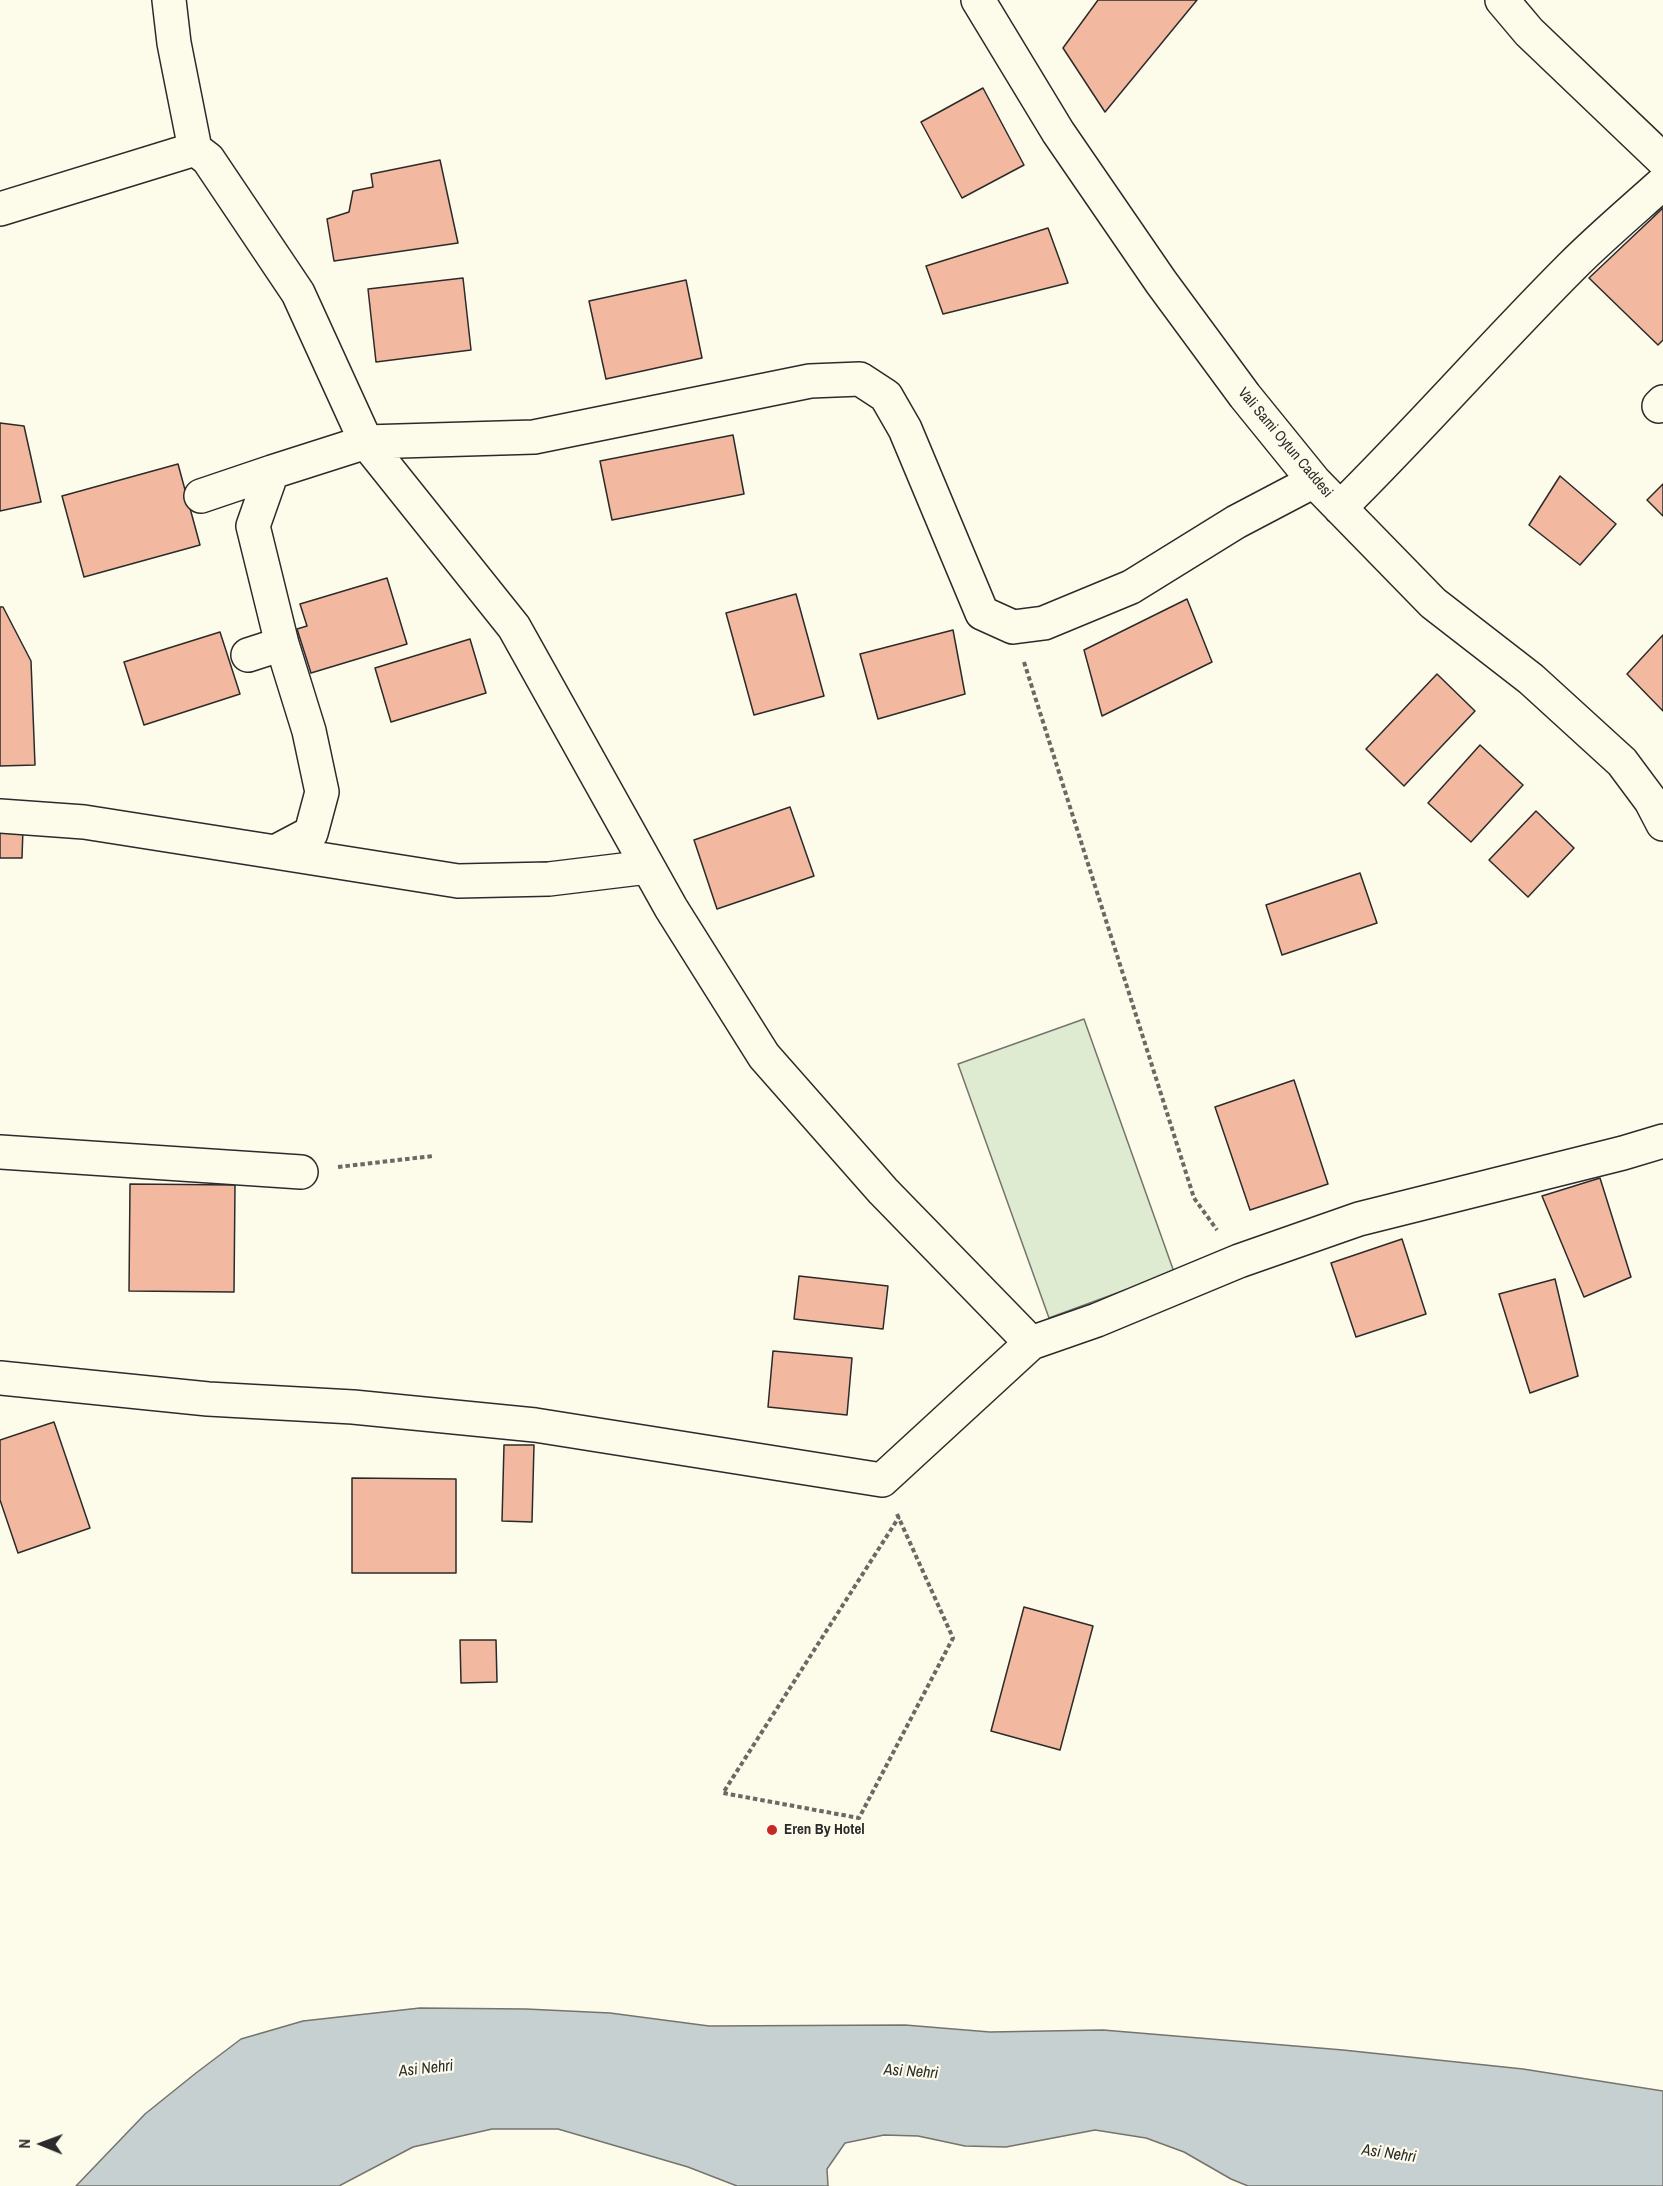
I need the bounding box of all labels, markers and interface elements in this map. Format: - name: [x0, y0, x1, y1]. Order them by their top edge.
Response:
- street label: Vali Sami Oytun Caddesi: [1234, 384, 1336, 502]
- place label: Eren By Hotel: [784, 1821, 865, 1839]
- marker: Eren By Hotel: [765, 1823, 779, 1837]
- water label: Asi Nehri: [398, 2057, 454, 2081]
- water label: Asi Nehri: [883, 2061, 939, 2083]
- north arrow: [12, 2114, 72, 2174]
- text: N: [13, 2139, 35, 2149]
- water label: Asi Nehri: [1361, 2141, 1417, 2167]

